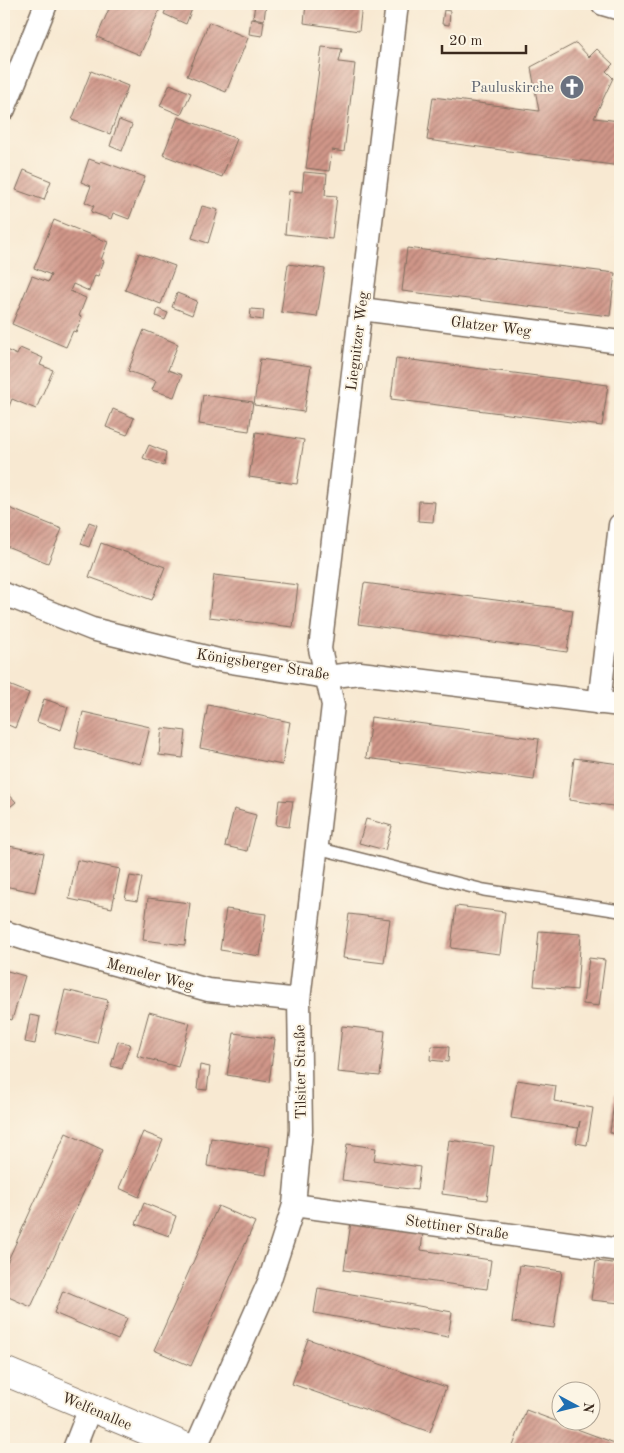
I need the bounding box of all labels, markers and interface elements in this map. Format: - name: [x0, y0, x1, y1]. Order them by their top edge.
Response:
- scale bar: [442, 22, 525, 54]
- text: 20 m: [449, 34, 483, 49]
- church icon: Pauluskirche: [559, 74, 585, 100]
- place label: Pauluskirche: [471, 81, 554, 96]
- street label: Liegnitzer Weg: [345, 291, 372, 392]
- street label: Glatzer Weg: [450, 315, 532, 340]
- street label: Königsberger Straße: [195, 648, 330, 683]
- street label: Memeler Weg: [105, 957, 195, 994]
- street label: Tilsiter Straße: [293, 1024, 310, 1119]
- street label: Stettiner Straße: [404, 1214, 510, 1243]
- north arrow: [552, 1380, 602, 1430]
- street label: Welfenallee: [59, 1391, 134, 1434]
- text: N: [580, 1401, 596, 1414]

